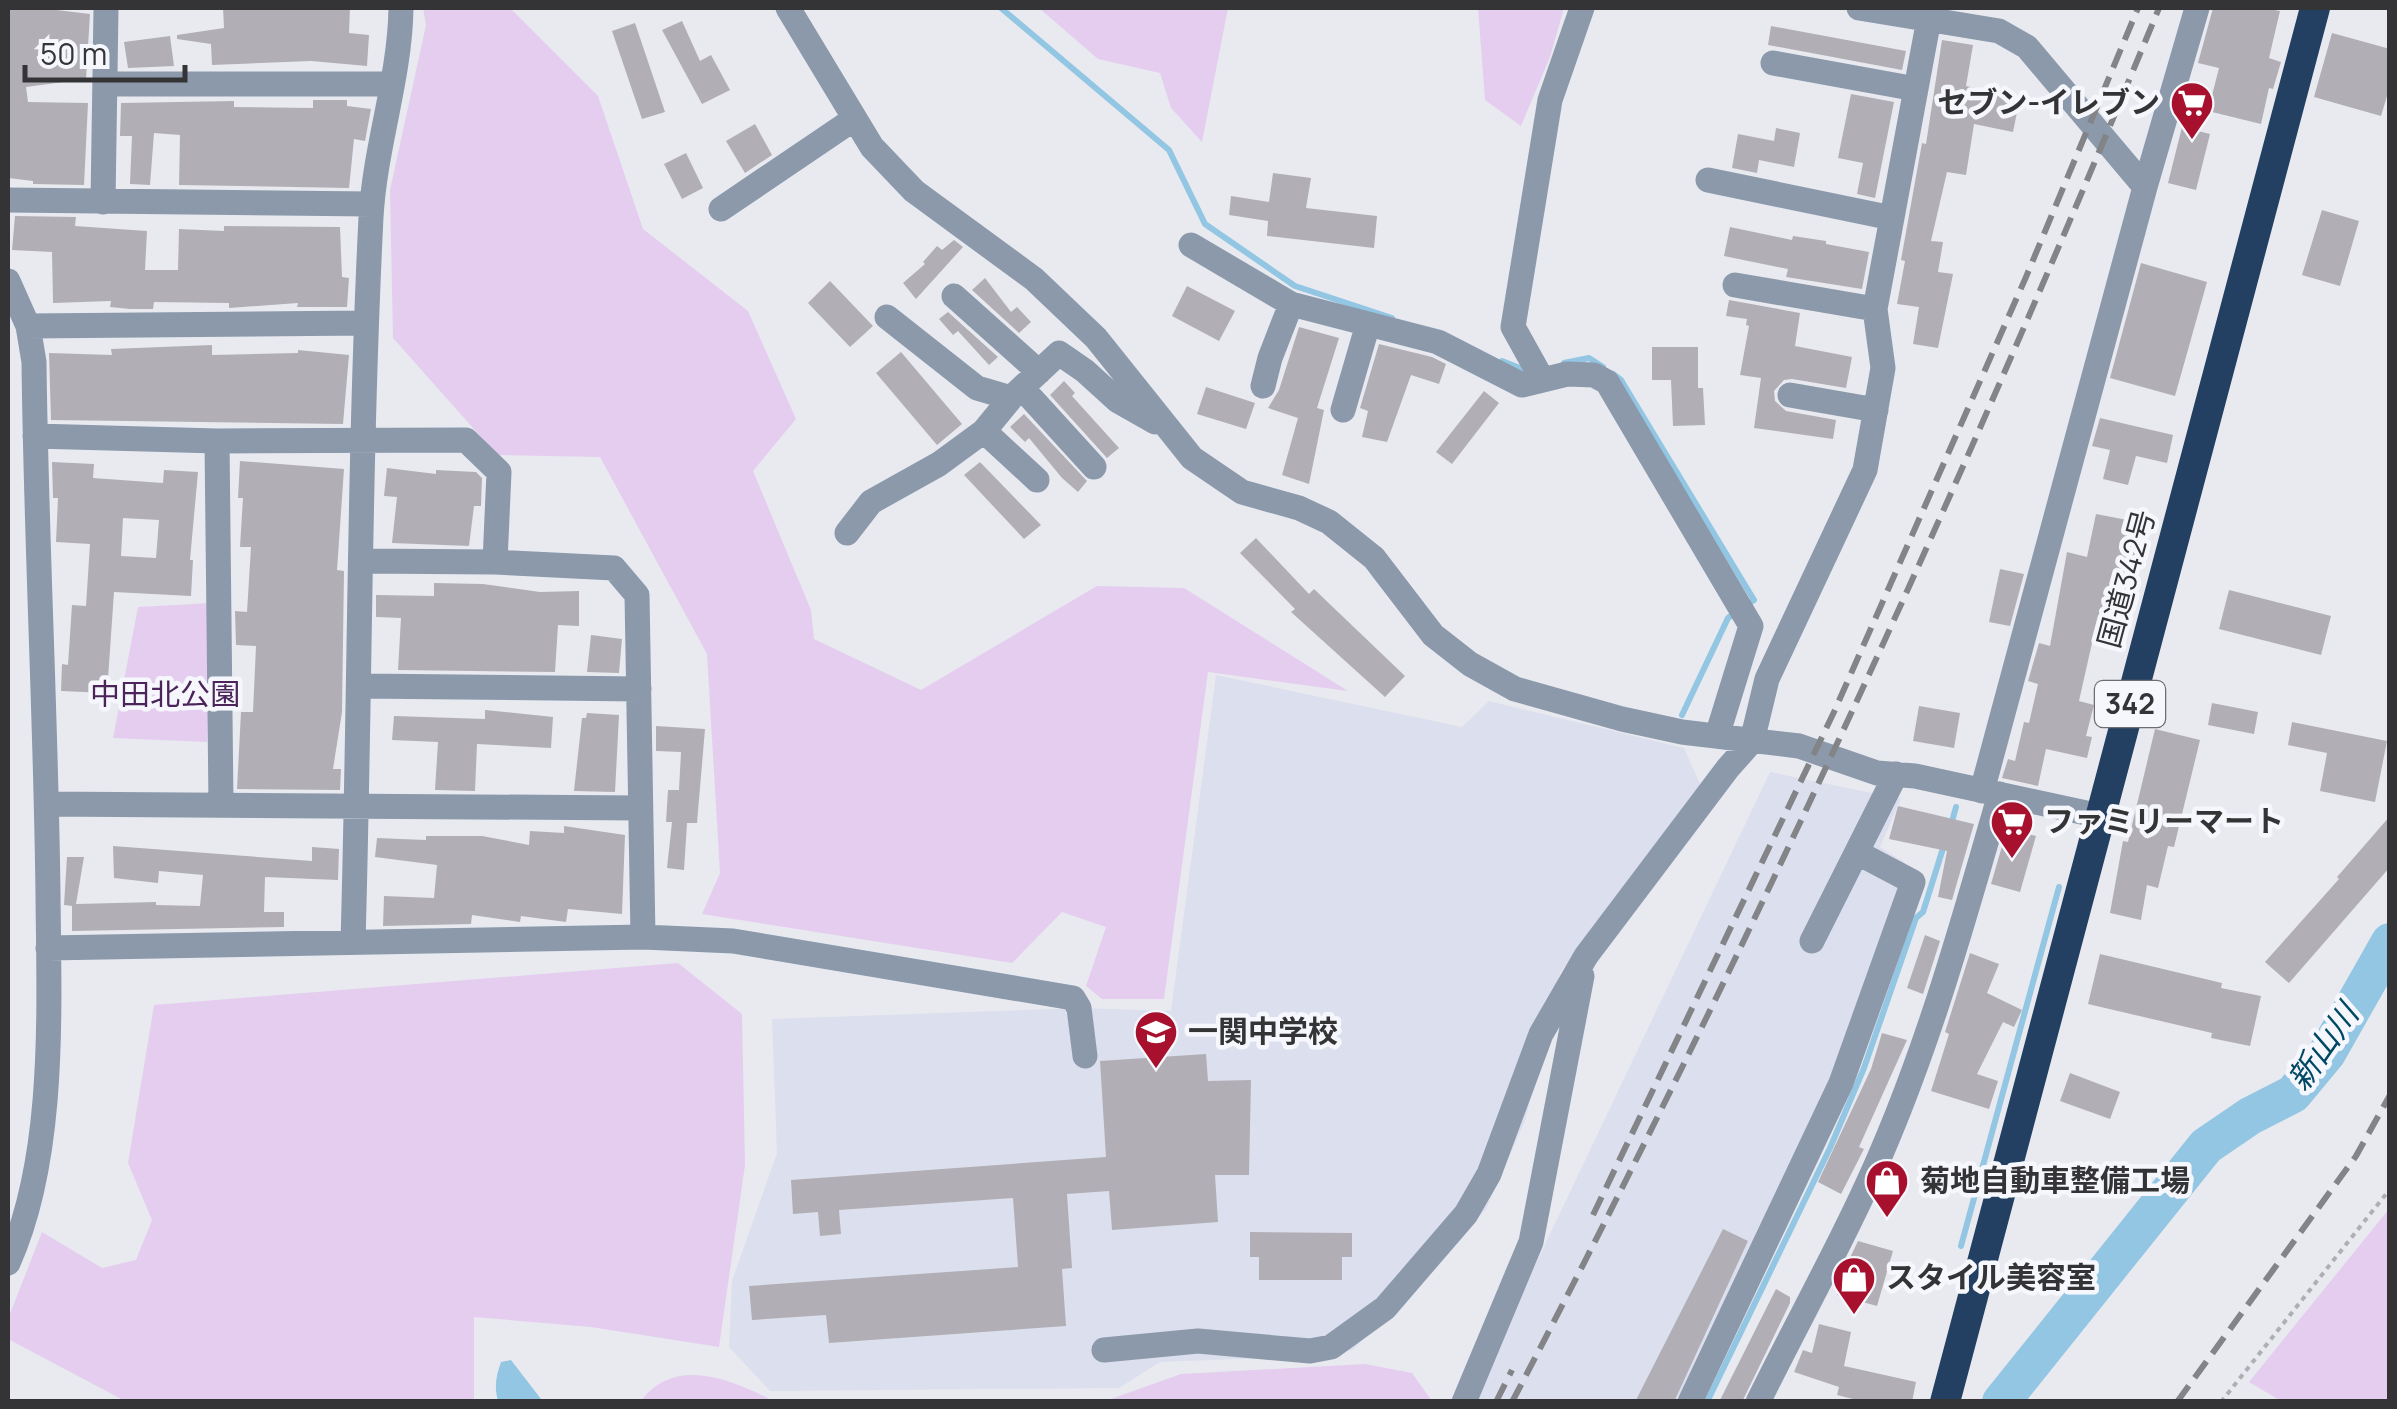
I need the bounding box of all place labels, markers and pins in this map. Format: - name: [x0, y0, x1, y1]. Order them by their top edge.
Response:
- supermarket icon: セブン-イレブン: [2169, 80, 2215, 141]
- place label: セブン-イレブン: [1937, 81, 2160, 122]
- supermarket icon: ファミリーマート: [1989, 799, 2035, 860]
- place label: ファミリーマート: [2044, 800, 2284, 841]
- school or university icon: 一関中学校: [1133, 1009, 1179, 1070]
- place label: 一関中学校: [1188, 1010, 1338, 1051]
- shop icon: 菊地自動車整備工場: [1864, 1158, 1910, 1219]
- place label: 菊地自動車整備工場: [1920, 1159, 2190, 1200]
- shop icon: スタイル美容室: [1831, 1255, 1877, 1316]
- place label: スタイル美容室: [1886, 1256, 2096, 1297]

